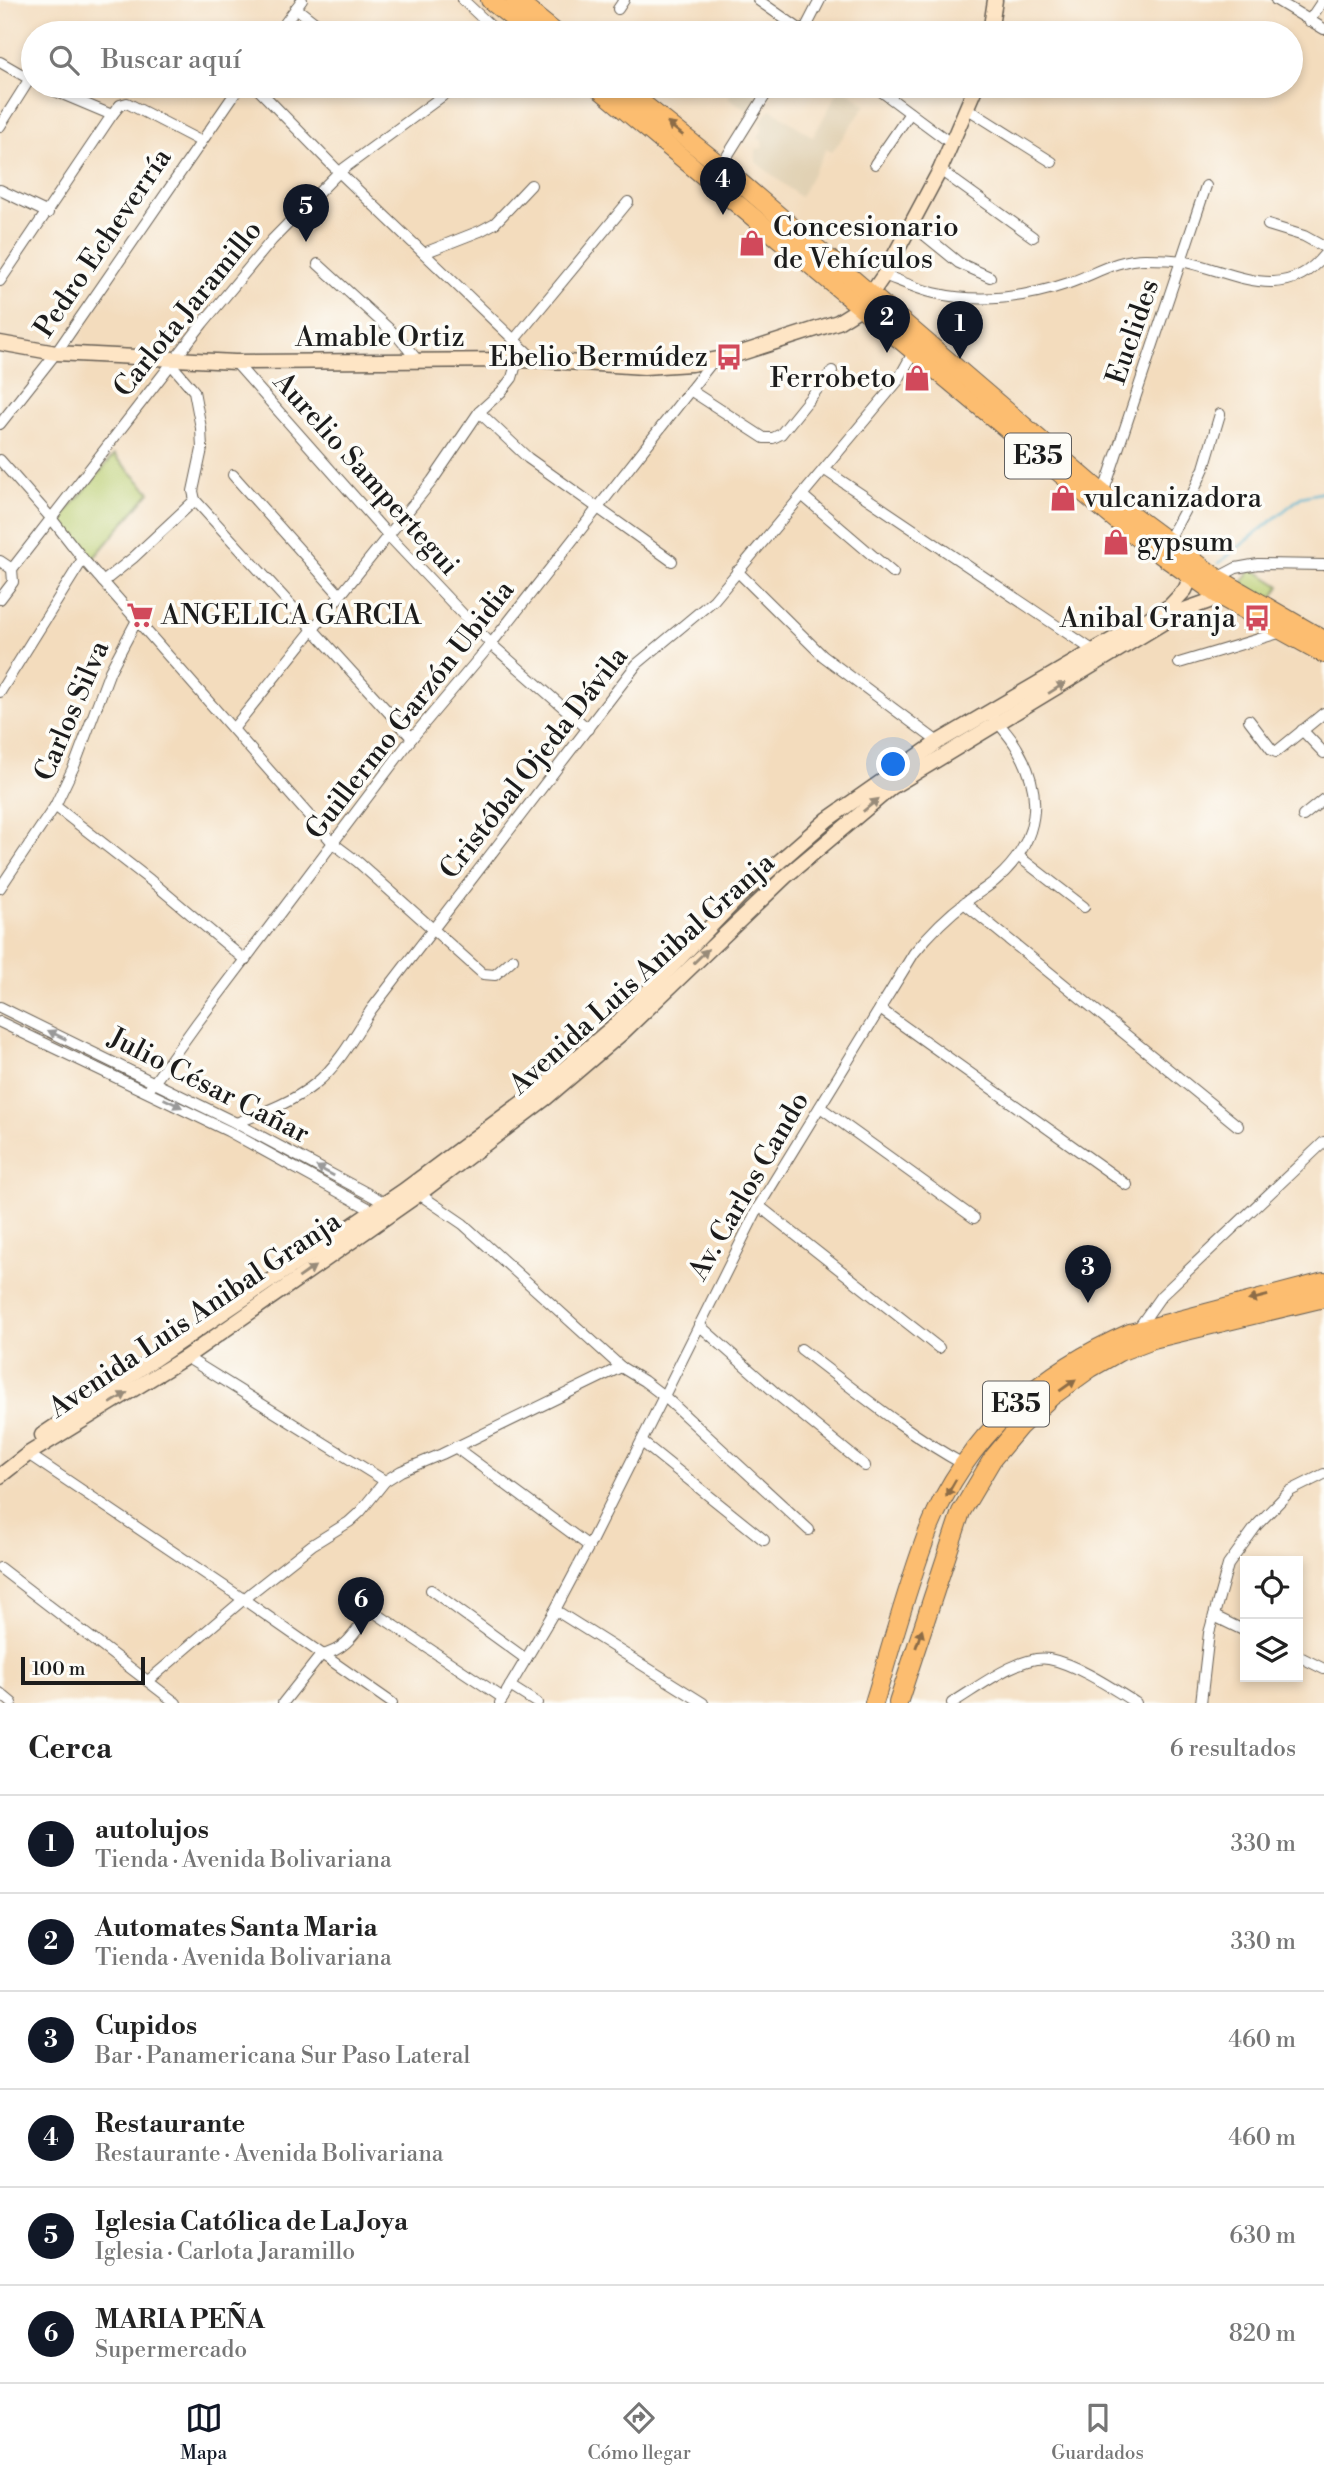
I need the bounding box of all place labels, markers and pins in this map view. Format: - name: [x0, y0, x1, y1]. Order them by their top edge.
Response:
- pin: 4: [700, 157, 746, 215]
- pin: 5: [283, 184, 329, 242]
- place label: Concesionario de Vehículos: [773, 210, 959, 277]
- shop icon: Concesionario de Vehículos: [737, 228, 767, 258]
- pin: 2: [864, 295, 910, 353]
- pin: 1: [937, 301, 983, 359]
- place label: Ebelio Bermúdez: [489, 340, 708, 375]
- bus stop icon: Ebelio Bermúdez: [714, 342, 744, 372]
- place label: Ferrobeto: [770, 361, 896, 396]
- shop icon: Ferrobeto: [902, 363, 932, 393]
- place label: vulcanizadora: [1083, 481, 1263, 516]
- shop icon: vulcanizadora: [1048, 483, 1078, 513]
- place label: gypsum: [1137, 525, 1234, 560]
- shop icon: gypsum: [1101, 527, 1131, 557]
- place label: ANGELICA GARCIA: [160, 598, 422, 633]
- supermarket icon: ANGELICA GARCIA: [125, 600, 155, 630]
- place label: Anibal Granja: [1059, 601, 1237, 636]
- bus stop icon: Anibal Granja: [1242, 603, 1272, 633]
- pin: 3: [1065, 1245, 1111, 1303]
- pin: 6: [338, 1577, 384, 1635]

